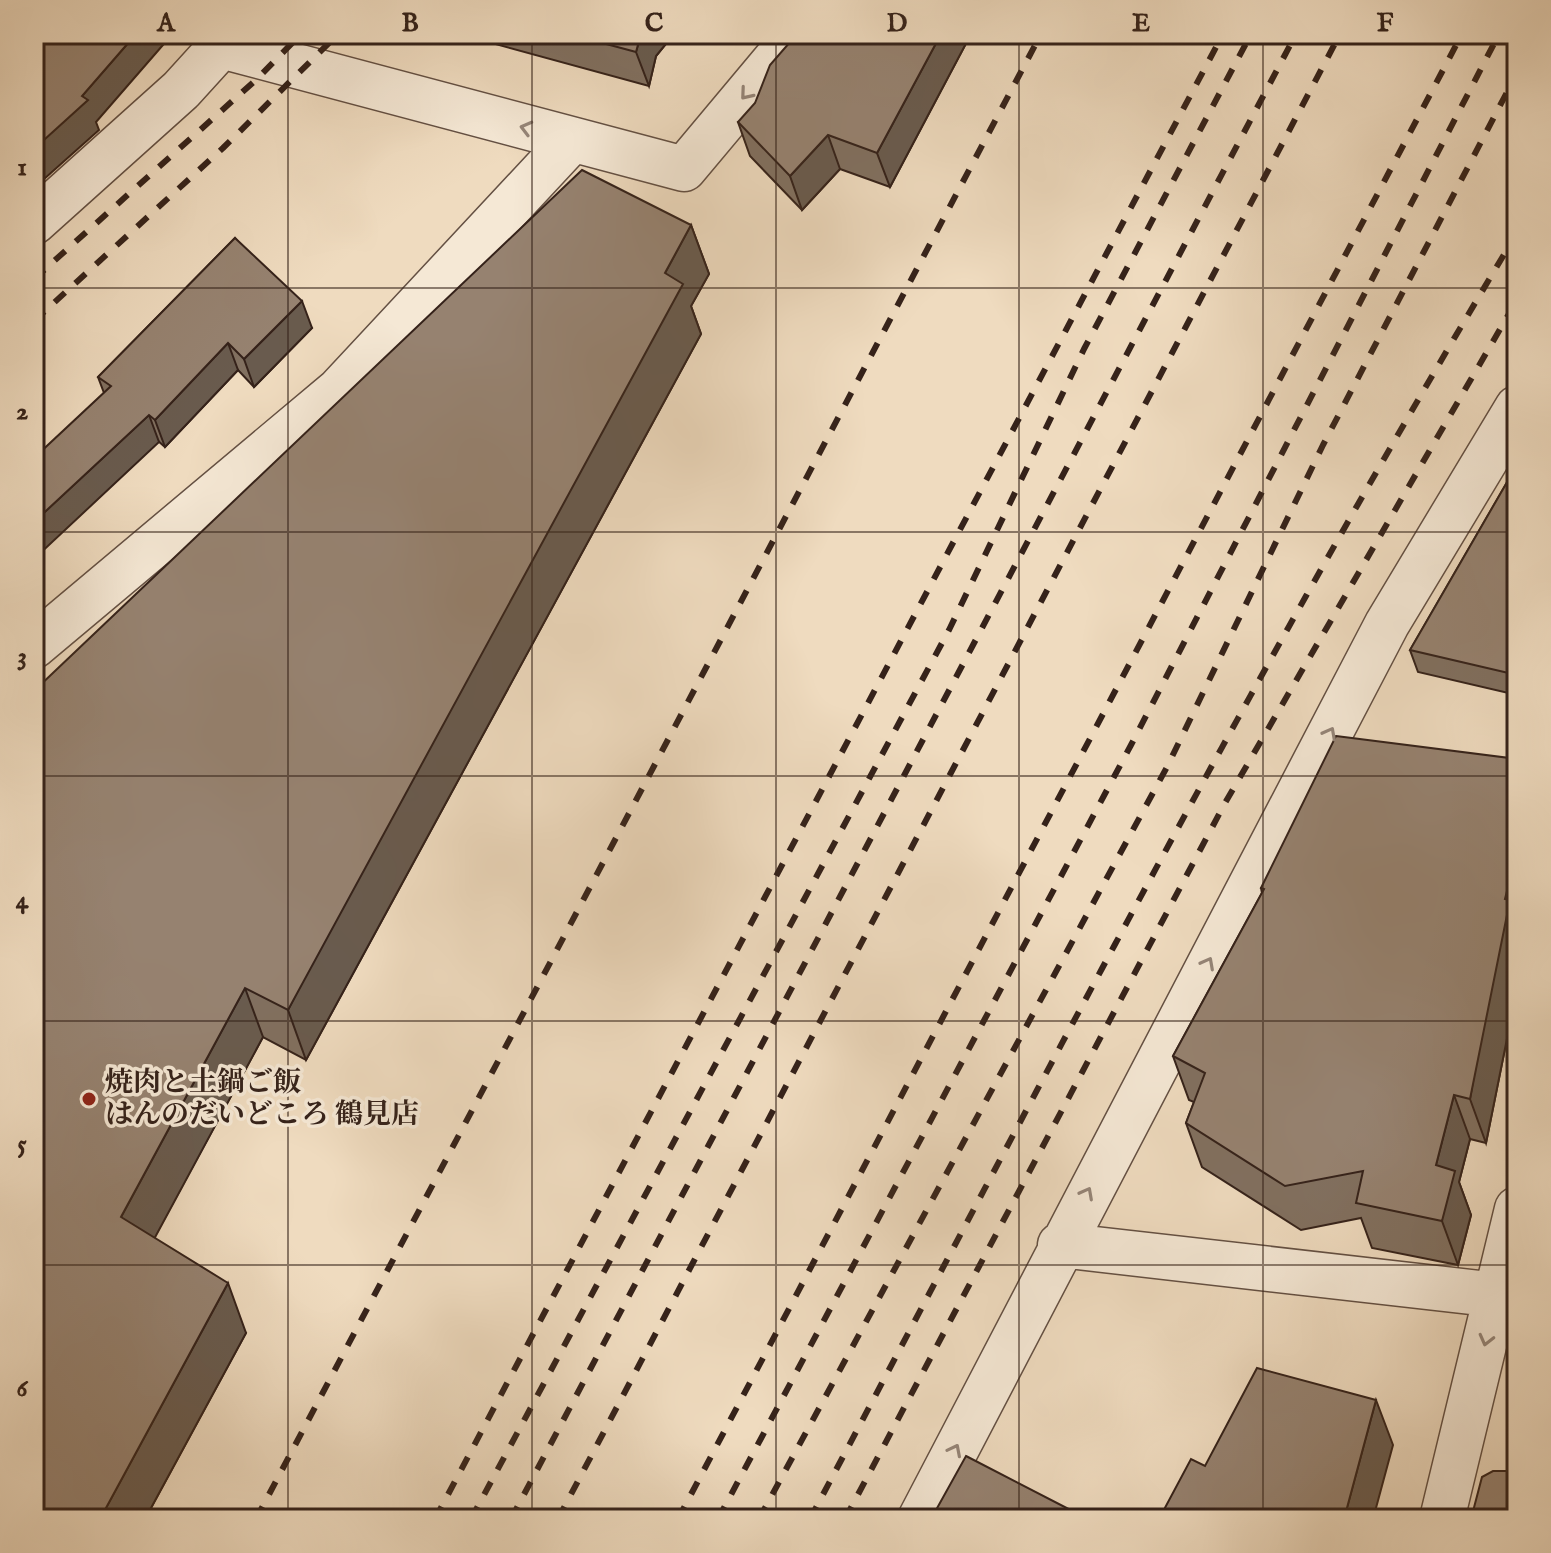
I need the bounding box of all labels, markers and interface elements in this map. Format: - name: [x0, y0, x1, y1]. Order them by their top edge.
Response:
- text: A: [156, 7, 176, 40]
- text: B: [401, 7, 419, 40]
- text: C: [645, 7, 664, 40]
- text: D: [887, 7, 908, 40]
- text: E: [1132, 7, 1150, 40]
- text: F: [1377, 7, 1394, 40]
- one-way arrow: [741, 85, 756, 99]
- one-way arrow: [520, 121, 534, 138]
- text: 1: [17, 151, 27, 184]
- text: 2: [16, 395, 28, 428]
- text: 3: [17, 640, 27, 673]
- one-way arrow: [1320, 727, 1335, 742]
- text: 4: [16, 884, 30, 917]
- one-way arrow: [1199, 957, 1214, 972]
- place label: 焼肉と土鍋ご飯 はんのだいどころ 鶴見店: [105, 1066, 419, 1133]
- marker: 焼肉と土鍋ご飯 はんのだいどころ 鶴見店: [80, 1090, 98, 1108]
- text: 5: [17, 1128, 27, 1161]
- one-way arrow: [1078, 1187, 1093, 1202]
- one-way arrow: [1479, 1332, 1496, 1346]
- text: 6: [17, 1372, 29, 1405]
- one-way arrow: [946, 1443, 961, 1458]

